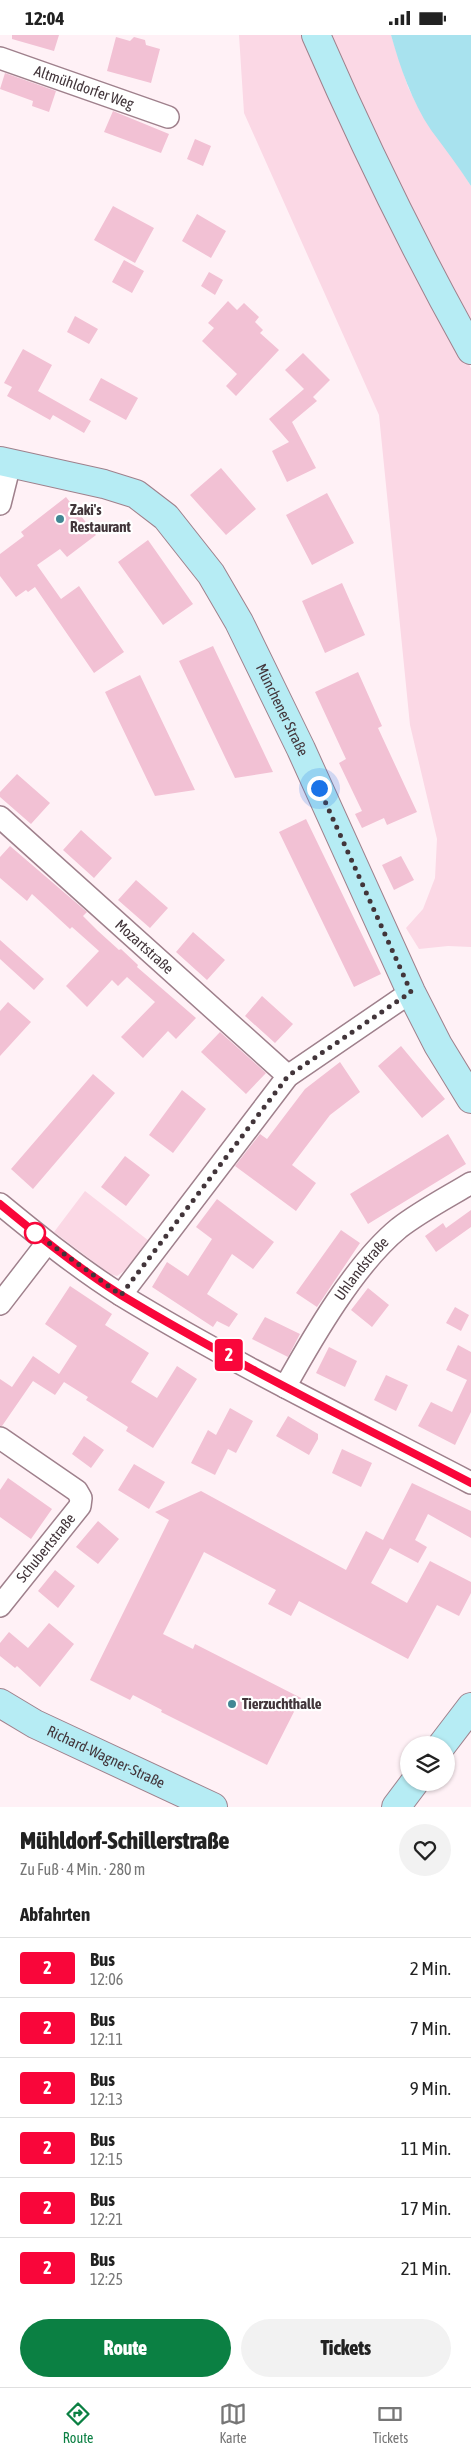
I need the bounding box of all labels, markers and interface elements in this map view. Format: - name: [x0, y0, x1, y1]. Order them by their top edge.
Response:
- text: 12:04: [25, 7, 64, 29]
- street label: Altmühldorfer Weg: [32, 62, 137, 113]
- place label: Zaki's Restaurant: [70, 501, 132, 535]
- marker: Zaki's Restaurant: [54, 513, 66, 525]
- street label: Münchener Straße: [253, 661, 312, 759]
- your location: [307, 776, 332, 801]
- street label: Mozartstraße: [112, 916, 177, 977]
- unlabelled marker: [24, 1222, 46, 1244]
- street label: Uhlandstraße: [331, 1233, 392, 1303]
- line badge: 2: [213, 1339, 245, 1371]
- text: 2: [225, 1344, 233, 1365]
- street label: Schubertstraße: [13, 1510, 79, 1585]
- place label: Tierzuchthalle: [242, 1695, 322, 1712]
- marker: Tierzuchthalle: [226, 1698, 238, 1710]
- street label: Richard-Wagner-Straße: [45, 1722, 168, 1791]
- map controls: [400, 1736, 455, 1791]
- button: layers: [400, 1736, 455, 1791]
- button: heart: [399, 1824, 451, 1876]
- text: Mühldorf-Schillerstraße: [20, 1827, 229, 1854]
- text: Zu Fuß · 4 Min. · 280 m: [20, 1860, 145, 1878]
- text: Abfahrten: [20, 1903, 90, 1925]
- text: Bus: [90, 1948, 115, 1970]
- text: 2: [43, 1957, 52, 1978]
- text: 2 Min.: [410, 1957, 451, 1979]
- text: 12:06: [90, 1970, 123, 1988]
- text: Bus: [90, 2008, 115, 2030]
- text: 2: [43, 2017, 52, 2038]
- text: 7 Min.: [410, 2017, 451, 2039]
- text: 12:11: [90, 2030, 123, 2048]
- text: Bus: [90, 2068, 115, 2090]
- text: 2: [43, 2077, 52, 2098]
- text: 9 Min.: [410, 2077, 451, 2099]
- text: 12:13: [90, 2090, 123, 2108]
- text: Bus: [90, 2128, 115, 2150]
- text: 2: [43, 2137, 52, 2158]
- text: 11 Min.: [401, 2137, 451, 2159]
- text: 12:15: [90, 2150, 123, 2168]
- text: Bus: [90, 2188, 115, 2210]
- text: 2: [43, 2197, 52, 2218]
- text: 17 Min.: [401, 2197, 451, 2219]
- text: 12:21: [90, 2210, 123, 2228]
- text: Bus: [90, 2248, 115, 2270]
- text: 2: [43, 2257, 52, 2278]
- text: 21 Min.: [401, 2257, 451, 2279]
- text: 12:25: [90, 2270, 123, 2288]
- button: Route: [20, 2319, 231, 2377]
- button: Tickets: [241, 2319, 451, 2377]
- tab: Route: [63, 2400, 93, 2446]
- tab: Karte: [219, 2400, 247, 2446]
- tab: Tickets: [373, 2400, 408, 2446]

